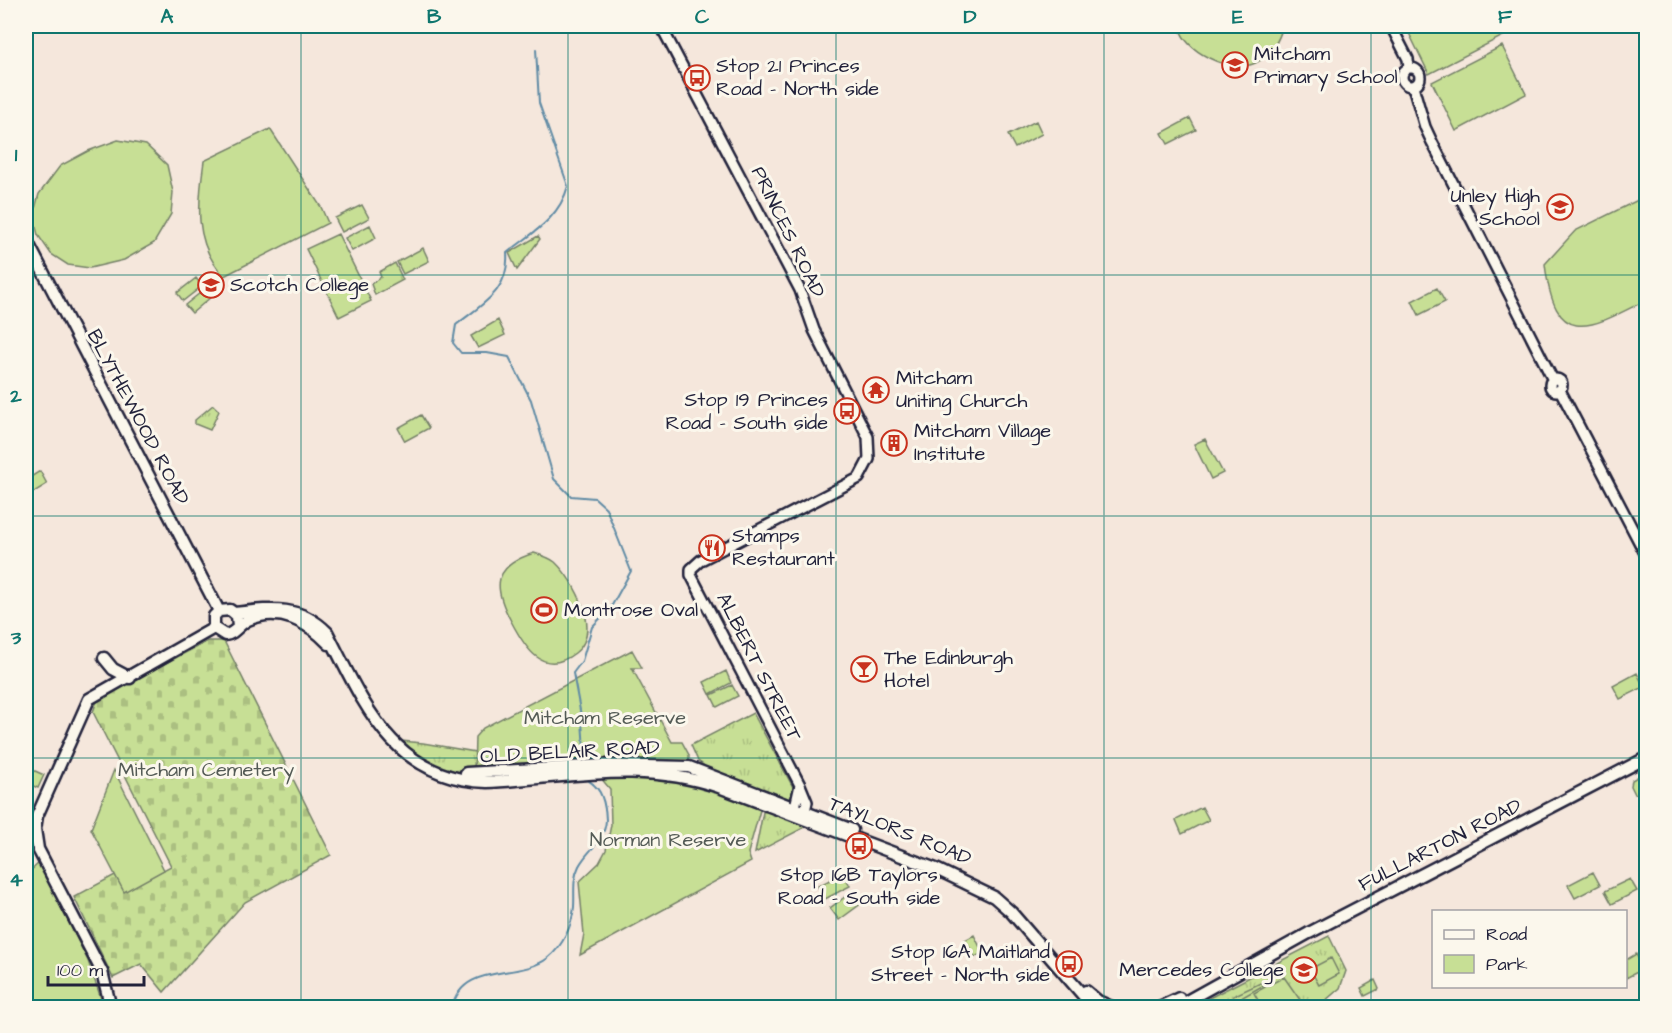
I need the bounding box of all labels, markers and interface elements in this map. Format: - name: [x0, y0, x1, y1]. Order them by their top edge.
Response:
- text: A: [161, 3, 174, 31]
- text: B: [427, 3, 442, 31]
- text: C: [695, 3, 710, 31]
- text: D: [964, 3, 977, 31]
- text: E: [1232, 3, 1244, 31]
- text: F: [1498, 3, 1513, 31]
- place label: Mitcham Primary School: [1254, 40, 1398, 92]
- school or university icon: Mitcham Primary School: [1220, 50, 1250, 80]
- place label: Stop 21 Princes Road - North side: [716, 52, 879, 103]
- bus stop icon: Stop 21 Princes Road - North side: [682, 63, 712, 93]
- text: 1: [15, 141, 18, 169]
- street label: PRINCES ROAD: [744, 162, 832, 302]
- place label: Unley High School: [1450, 182, 1540, 233]
- school or university icon: Unley High School: [1545, 192, 1575, 222]
- school or university icon: Scotch College: [196, 270, 226, 300]
- place label: Scotch College: [230, 271, 369, 300]
- street label: BLYTHEWOOD ROAD: [80, 324, 196, 510]
- place label: Mitcham Uniting Church: [896, 364, 1028, 416]
- temple icon: Mitcham Uniting Church: [861, 375, 891, 405]
- text: 2: [9, 382, 22, 410]
- place label: Stop 19 Princes Road - South side: [665, 386, 828, 437]
- bus stop icon: Stop 19 Princes Road - South side: [832, 396, 862, 426]
- place label: Mitcham Village Institute: [914, 417, 1051, 468]
- building icon: Mitcham Village Institute: [879, 428, 909, 458]
- place label: Stamps Restaurant: [732, 522, 835, 573]
- restaurant icon: Stamps Restaurant: [697, 533, 727, 563]
- street label: ALBERT STREET: [709, 588, 809, 747]
- sports icon: Montrose Oval: [529, 595, 559, 625]
- place label: Montrose Oval: [564, 596, 698, 624]
- text: 3: [10, 624, 22, 652]
- place label: The Edinburgh Hotel: [884, 644, 1013, 695]
- bar icon: The Edinburgh Hotel: [849, 654, 879, 684]
- park label: Mitcham Reserve: [524, 704, 686, 732]
- street label: OLD BELAIR ROAD: [480, 733, 660, 771]
- park label: Mitcham Cemetery: [118, 756, 294, 785]
- street label: TAYLORS ROAD: [824, 790, 976, 872]
- street label: FULLARTON ROAD: [1354, 792, 1526, 898]
- park label: Norman Reserve: [590, 826, 747, 854]
- bus stop icon: Stop 16B Taylors Road - South side: [844, 831, 874, 861]
- place label: Stop 16B Taylors Road - South side: [778, 861, 940, 912]
- text: 4: [9, 866, 23, 894]
- legend: [1432, 910, 1627, 988]
- text: Road: [1486, 922, 1527, 947]
- place label: Stop 16A Maitland Street - North side: [871, 938, 1050, 989]
- scale bar: [48, 949, 144, 987]
- bus stop icon: Stop 16A Maitland Street - North side: [1054, 949, 1084, 979]
- text: Park: [1486, 952, 1528, 977]
- school or university icon: Mercedes College: [1289, 955, 1319, 985]
- place label: Mercedes College: [1119, 956, 1284, 985]
- text: 100 m: [57, 958, 103, 983]

